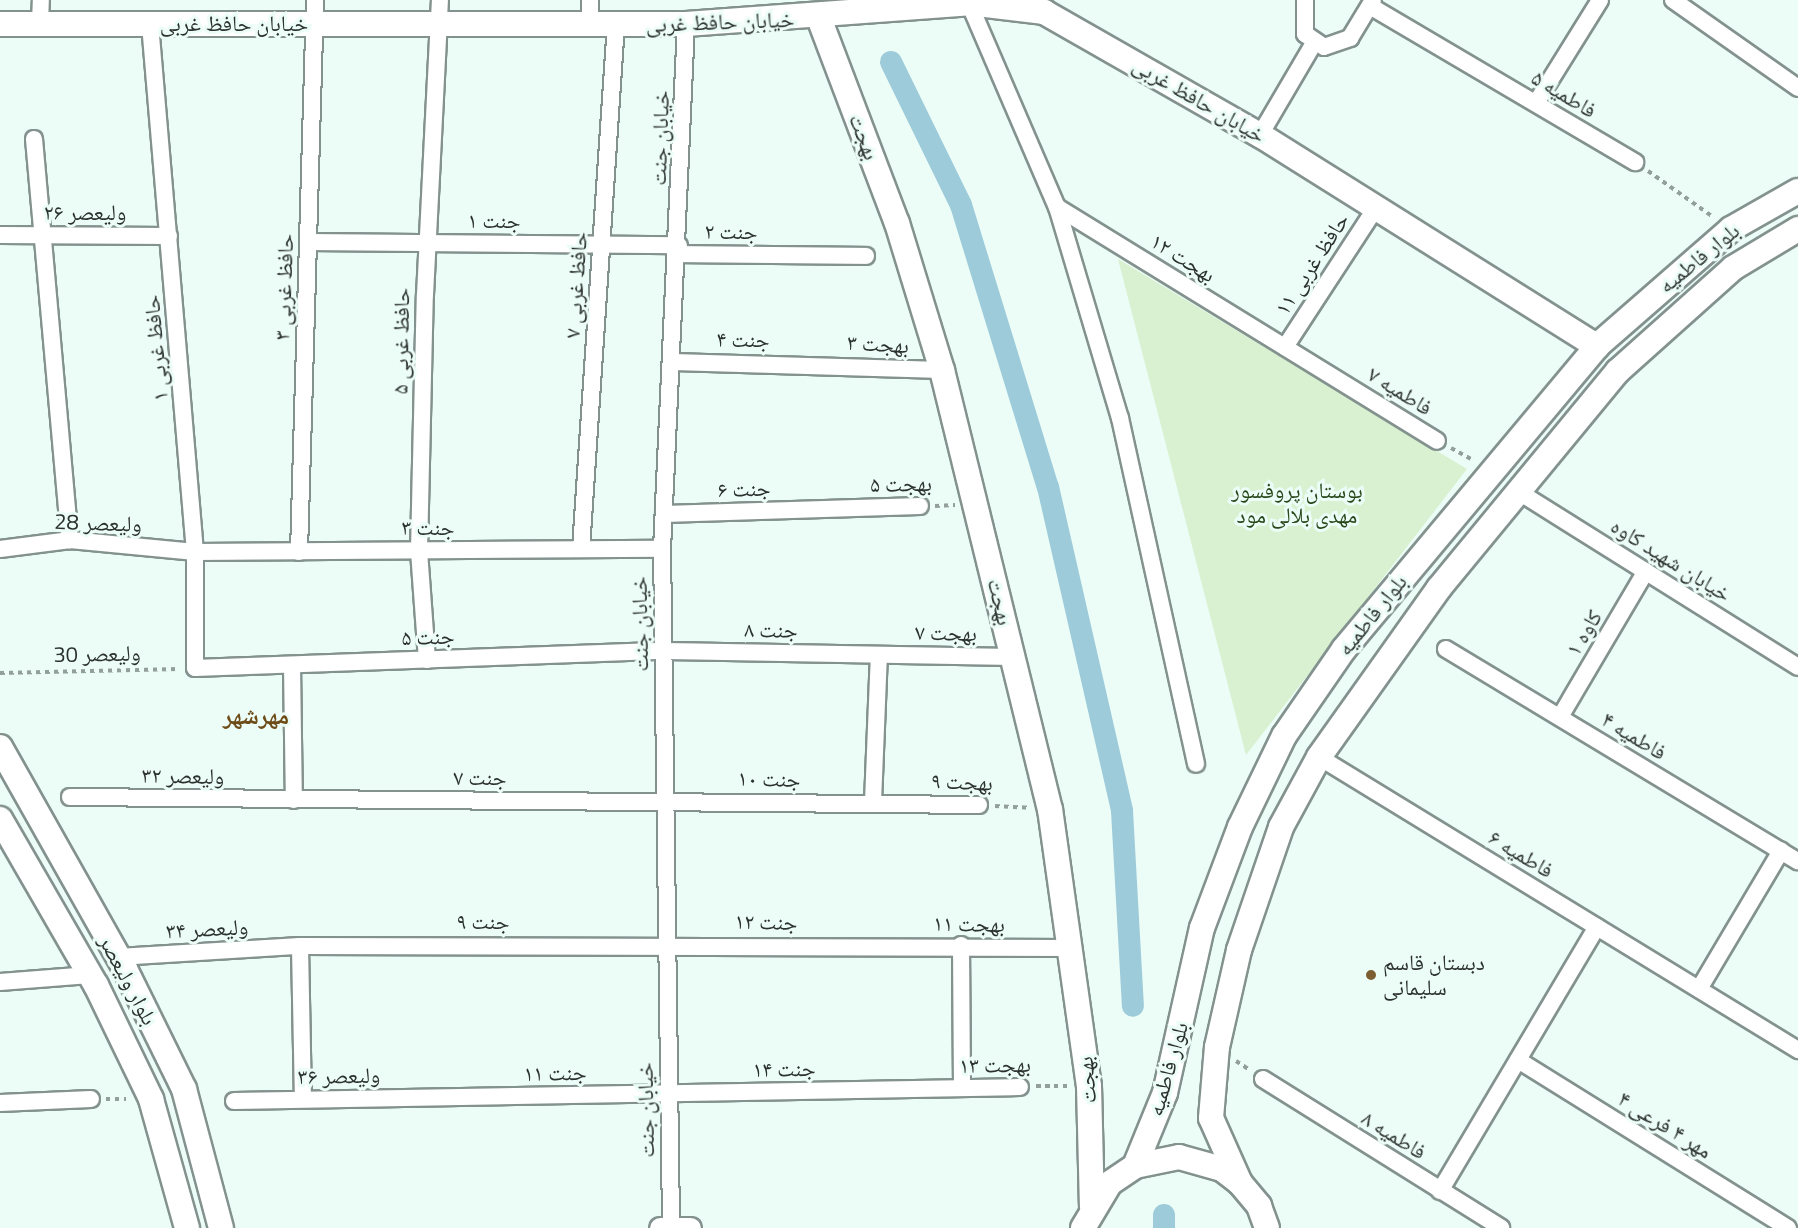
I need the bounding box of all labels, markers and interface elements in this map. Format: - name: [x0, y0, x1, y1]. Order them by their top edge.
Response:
- street label: خیابان حافظ غربی: [645, 6, 795, 38]
- street label: خیابان حافظ غربی: [160, 11, 308, 37]
- street label: خیابان حافظ غربی: [1128, 51, 1270, 149]
- street label: فاطمیه ۵: [1527, 64, 1601, 124]
- street label: خیابان جنت: [645, 90, 675, 186]
- street label: بهجت: [843, 110, 885, 164]
- street label: ولیعصر ۲۶: [44, 200, 126, 226]
- street label: جنت ۱: [467, 208, 521, 234]
- street label: حافظ غربی ۱۱: [1269, 208, 1355, 320]
- street label: بلوار فاطمیه: [1653, 217, 1745, 299]
- street label: جنت ۲: [704, 219, 758, 245]
- street label: بهجت ۱۲: [1146, 228, 1220, 288]
- street label: حافظ غربی ۷: [559, 231, 593, 339]
- street label: حافظ غربی ۳: [269, 233, 299, 341]
- street label: حافظ غربی ۵: [387, 287, 415, 395]
- street label: حافظ غربی ۱: [138, 294, 174, 402]
- street label: جنت ۴: [716, 327, 770, 353]
- street label: بهجت ۳: [846, 329, 910, 359]
- street label: فاطمیه ۷: [1363, 361, 1437, 421]
- street label: بهجت ۵: [870, 470, 932, 498]
- street label: جنت ۶: [717, 475, 771, 503]
- park label: بوستان پروفسور مهدی بلالی مود: [1231, 477, 1363, 528]
- street label: ولیعصر 28: [54, 508, 142, 538]
- street label: خیابان شهید کاوه: [1606, 513, 1736, 607]
- street label: جنت ۳: [401, 515, 455, 541]
- street label: بلوار فاطمیه: [1331, 569, 1413, 661]
- street label: خیابان جنت: [626, 576, 654, 672]
- street label: بهجت: [982, 576, 1018, 628]
- street label: کاوه ۱: [1560, 605, 1608, 661]
- street label: جنت ۸: [744, 616, 798, 644]
- street label: بهجت ۷: [915, 619, 977, 647]
- street label: جنت ۵: [401, 623, 455, 651]
- street label: ولیعصر 30: [53, 640, 141, 668]
- district label: مهرشهر: [223, 702, 289, 730]
- street label: فاطمیه ۴: [1597, 706, 1671, 766]
- street label: ولیعصر ۳۲: [141, 762, 225, 790]
- street label: جنت ۷: [453, 765, 507, 791]
- street label: جنت ۱۰: [737, 765, 801, 793]
- street label: بهجت ۹: [931, 768, 993, 796]
- street label: فاطمیه ۶: [1484, 824, 1558, 884]
- street label: جنت ۱۲: [734, 908, 798, 936]
- street label: جنت ۹: [456, 909, 510, 935]
- street label: بهجت ۱۱: [933, 910, 1005, 938]
- street label: ولیعصر ۳۴: [165, 914, 249, 944]
- street label: بلوار ولیعصر: [93, 930, 163, 1030]
- place label: دبستان قاسم سلیمانی: [1383, 949, 1485, 1000]
- marker: دبستان قاسم سلیمانی: [1364, 968, 1378, 982]
- street label: بلوار فاطمیه: [1142, 1019, 1194, 1119]
- street label: بهجت ۱۳: [959, 1051, 1031, 1079]
- street label: جنت ۱۴: [752, 1055, 816, 1083]
- street label: بهجت: [1072, 1055, 1102, 1105]
- street label: جنت ۱۱: [523, 1059, 587, 1087]
- street label: ولیعصر ۳۶: [297, 1062, 381, 1090]
- street label: خیابان جنت: [632, 1062, 660, 1158]
- street label: مهر ۴ فرعی ۴: [1613, 1086, 1717, 1164]
- street label: فاطمیه ۸: [1357, 1105, 1431, 1165]

